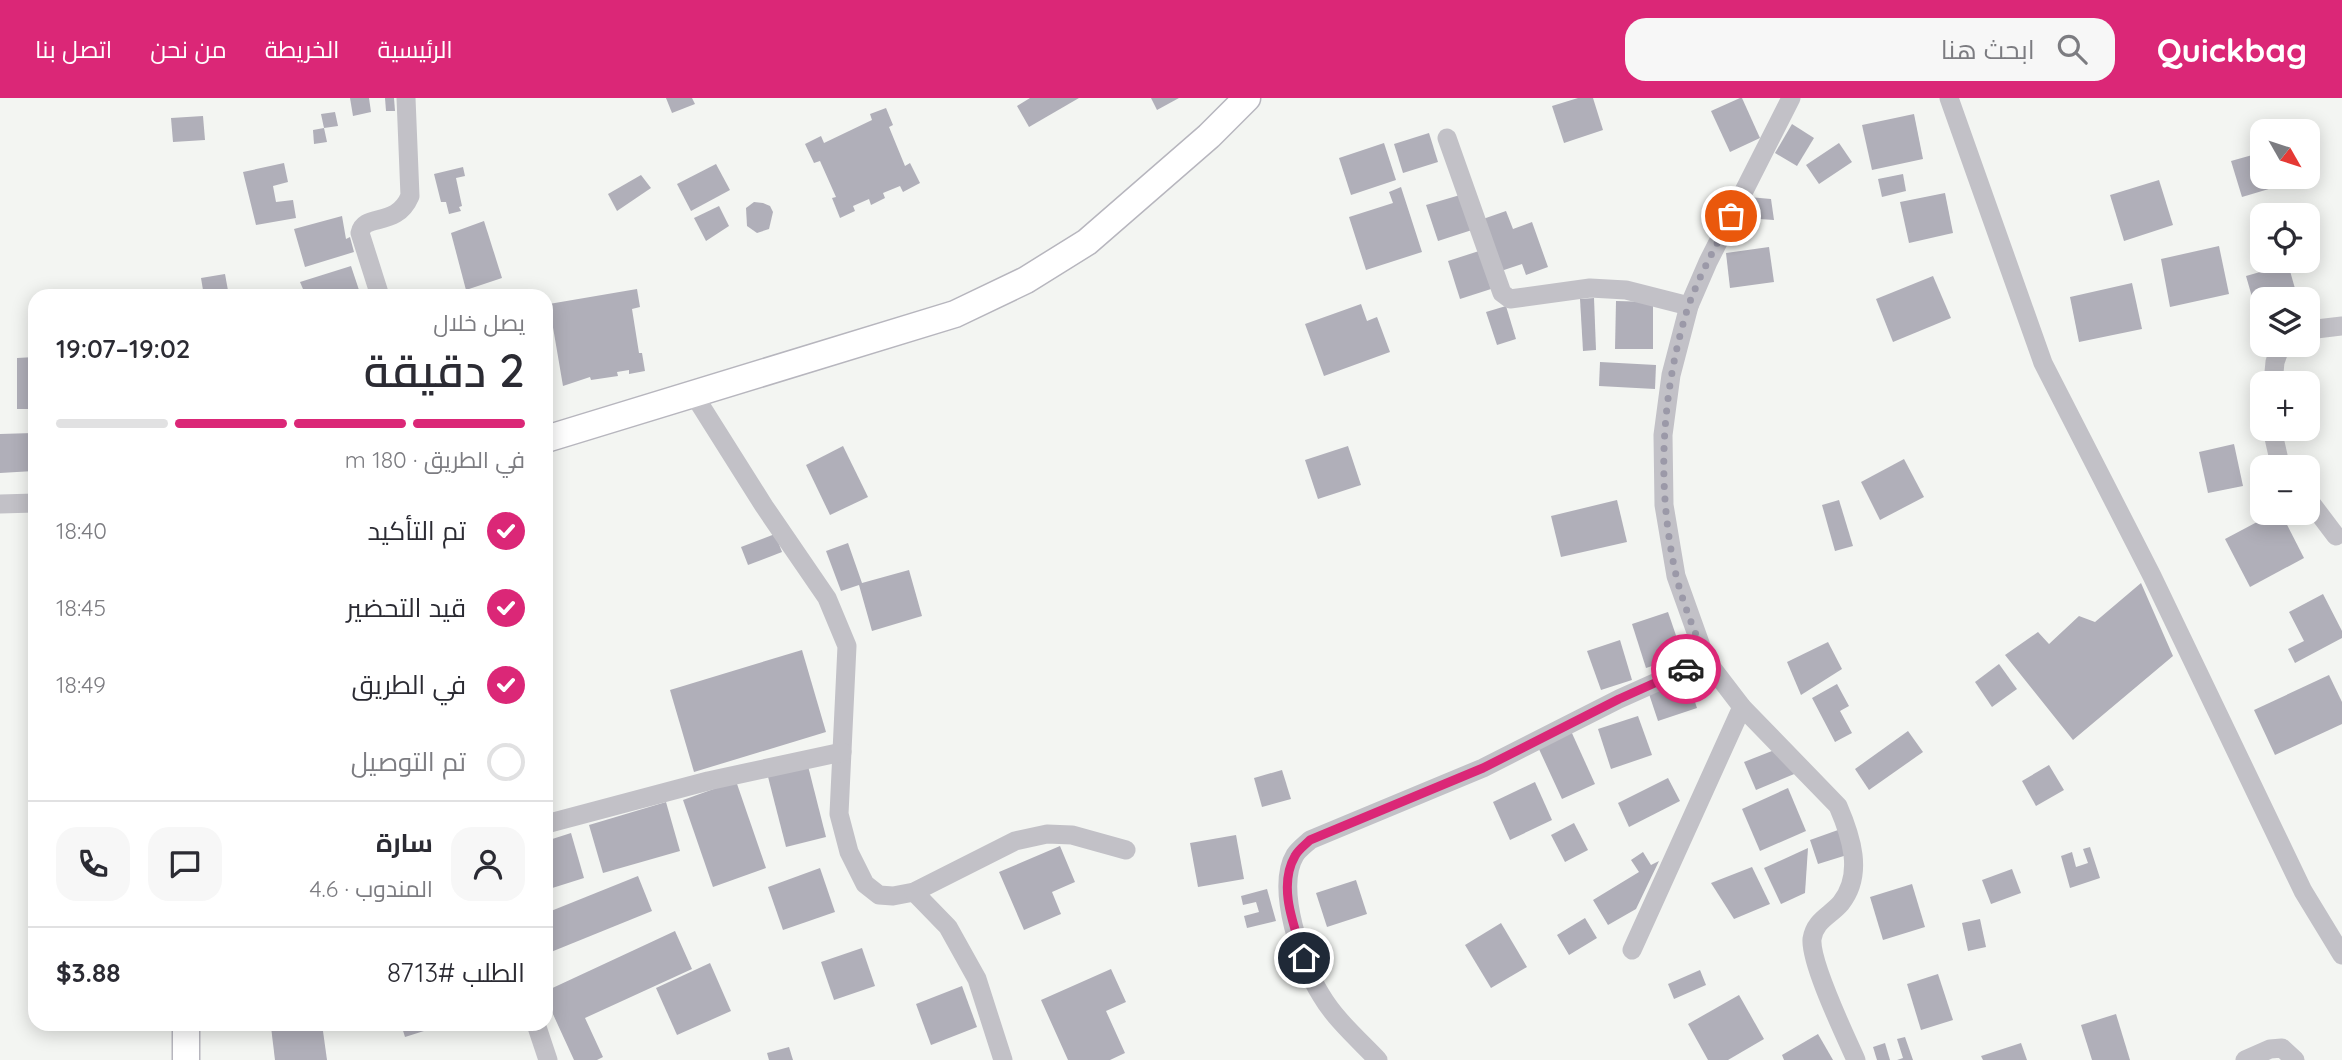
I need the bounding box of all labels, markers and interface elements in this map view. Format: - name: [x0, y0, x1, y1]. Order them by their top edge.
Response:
- search box: [1625, 18, 2115, 81]
- text: Quickbag: [2157, 29, 2307, 70]
- icon: search: [2053, 30, 2091, 68]
- text: ابحث هنا: [1941, 33, 2035, 66]
- text: اتصل بنا: [35, 34, 112, 64]
- text: من نحن: [150, 34, 227, 64]
- text: الخريطة: [265, 34, 340, 64]
- text: الرئيسية: [378, 34, 453, 64]
- north arrow: [2250, 119, 2320, 189]
- map controls: [2250, 119, 2320, 525]
- pin: [1701, 186, 1761, 246]
- icon: bag: [1712, 197, 1750, 235]
- button: locate: [2250, 203, 2320, 273]
- button: layers: [2250, 287, 2320, 357]
- text: يصل خلال: [433, 308, 525, 337]
- text: 19:02–19:07: [56, 332, 190, 365]
- text: 2 دقيقة: [364, 341, 525, 399]
- button: +: [2250, 371, 2320, 441]
- text: في الطريق · 180 m: [345, 445, 525, 474]
- button: −: [2250, 455, 2320, 525]
- icon: check: [487, 512, 525, 550]
- text: تم التأكيد: [368, 514, 466, 547]
- text: 18:40: [56, 516, 107, 545]
- icon: check: [487, 589, 525, 627]
- text: قيد التحضير: [346, 591, 466, 624]
- text: 18:45: [56, 593, 106, 622]
- courier: [1651, 634, 1721, 704]
- icon: car: [1667, 650, 1705, 688]
- icon: check: [487, 666, 525, 704]
- text: في الطريق: [352, 668, 466, 701]
- text: 18:49: [56, 670, 106, 699]
- text: تم التوصيل: [351, 745, 466, 778]
- text: سارة: [376, 826, 433, 859]
- button: phone: [56, 827, 130, 901]
- button: chat: [148, 827, 222, 901]
- button: person: [451, 827, 525, 901]
- text: المندوب · 4.6: [309, 874, 433, 903]
- pin: [1274, 928, 1334, 988]
- icon: home: [1285, 939, 1323, 977]
- text: $3.88: [56, 956, 120, 989]
- text: الطلب #8713: [387, 956, 525, 989]

